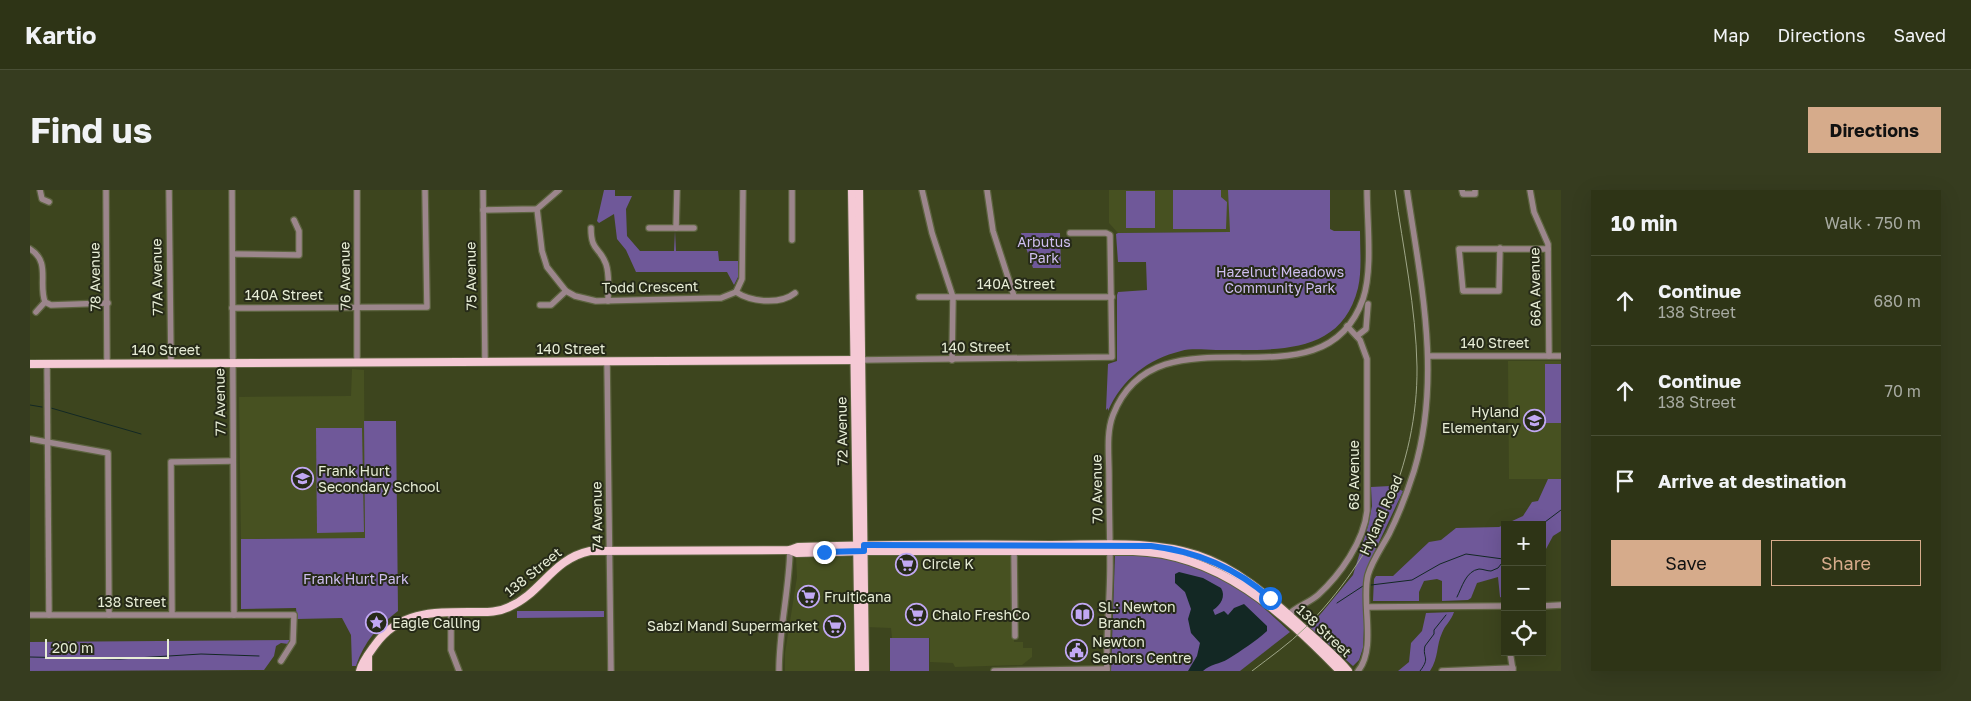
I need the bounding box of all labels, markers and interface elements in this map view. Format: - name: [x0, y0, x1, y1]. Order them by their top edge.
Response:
- text: Kartio: [25, 20, 97, 49]
- text: Map: [1713, 24, 1749, 46]
- text: Directions: [1777, 24, 1865, 46]
- text: Saved: [1893, 24, 1946, 46]
- button: Directions: [1808, 107, 1941, 153]
- text: Find us: [30, 109, 152, 151]
- text: 10 min: [1611, 210, 1678, 236]
- text: Walk · 750 m: [1824, 213, 1921, 233]
- park label: Arbutus Park: [1017, 233, 1071, 266]
- street label: 77A Avenue: [147, 238, 166, 316]
- street label: 76 Avenue: [335, 241, 354, 311]
- street label: 78 Avenue: [85, 242, 104, 312]
- street label: 75 Avenue: [461, 242, 480, 310]
- street label: 66A Avenue: [1525, 247, 1544, 327]
- park label: Hazelnut Meadows Community Park: [1216, 263, 1344, 296]
- street label: 140A Street: [977, 275, 1055, 292]
- street label: Todd Crescent: [601, 277, 699, 296]
- text: Continue: [1658, 279, 1741, 302]
- street label: 140A Street: [245, 286, 323, 303]
- icon: ahead: [1611, 287, 1639, 315]
- text: 680 m: [1873, 291, 1921, 311]
- text: 138 Street: [1658, 302, 1736, 322]
- street label: 140 Street: [1461, 334, 1529, 351]
- street label: 140 Street: [941, 337, 1011, 356]
- street label: 140 Street: [537, 340, 605, 357]
- street label: 140 Street: [132, 341, 200, 358]
- street label: 77 Avenue: [210, 368, 229, 436]
- text: Continue: [1658, 369, 1741, 392]
- icon: ahead: [1611, 377, 1639, 405]
- text: 70 m: [1884, 381, 1921, 401]
- text: 138 Street: [1658, 392, 1736, 412]
- street label: 72 Avenue: [832, 397, 851, 465]
- place label: Hyland Elementary: [1442, 403, 1519, 436]
- school or university icon: Hyland Elementary: [1523, 408, 1547, 432]
- street label: 68 Avenue: [1345, 440, 1362, 510]
- street label: 70 Avenue: [1087, 454, 1106, 524]
- place label: Frank Hurt Secondary School: [318, 462, 440, 495]
- school or university icon: Frank Hurt Secondary School: [290, 467, 314, 491]
- icon: arrive: [1611, 467, 1639, 495]
- text: Arrive at destination: [1658, 469, 1846, 492]
- street label: Hyland Road: [1355, 472, 1406, 557]
- street label: 74 Avenue: [587, 481, 606, 551]
- map controls: [1501, 521, 1546, 656]
- button: +: [1501, 521, 1546, 566]
- button: Save: [1611, 540, 1761, 586]
- button: Share: [1771, 540, 1921, 586]
- route end: [813, 541, 836, 564]
- street label: 138 Street: [501, 543, 565, 600]
- supermarket icon: Circle K: [894, 552, 918, 576]
- place label: Circle K: [922, 555, 974, 572]
- button: −: [1501, 566, 1546, 611]
- park label: Frank Hurt Park: [303, 570, 409, 587]
- supermarket icon: Fruiticana: [796, 585, 820, 609]
- route start: [1259, 587, 1282, 610]
- place label: Fruiticana: [824, 588, 891, 605]
- street label: 138 Street: [98, 593, 166, 610]
- place label: SL: Newton Branch: [1098, 598, 1176, 631]
- street label: 138 Street: [1294, 601, 1355, 660]
- supermarket icon: Chalo FreshCo: [904, 603, 928, 627]
- library icon: SL: Newton Branch: [1070, 603, 1094, 627]
- place label: Chalo FreshCo: [932, 606, 1030, 623]
- place icon: Eagle Calling: [364, 611, 388, 635]
- button: locate: [1501, 611, 1546, 656]
- place label: Eagle Calling: [392, 614, 480, 631]
- supermarket icon: Sabzi Mandi Supermarket: [822, 614, 846, 638]
- place label: Sabzi Mandi Supermarket: [647, 617, 818, 634]
- place label: Newton Seniors Centre: [1092, 633, 1191, 666]
- scale bar: [45, 636, 169, 659]
- public building icon: Newton Seniors Centre: [1064, 638, 1088, 662]
- text: 200 m: [52, 639, 93, 656]

